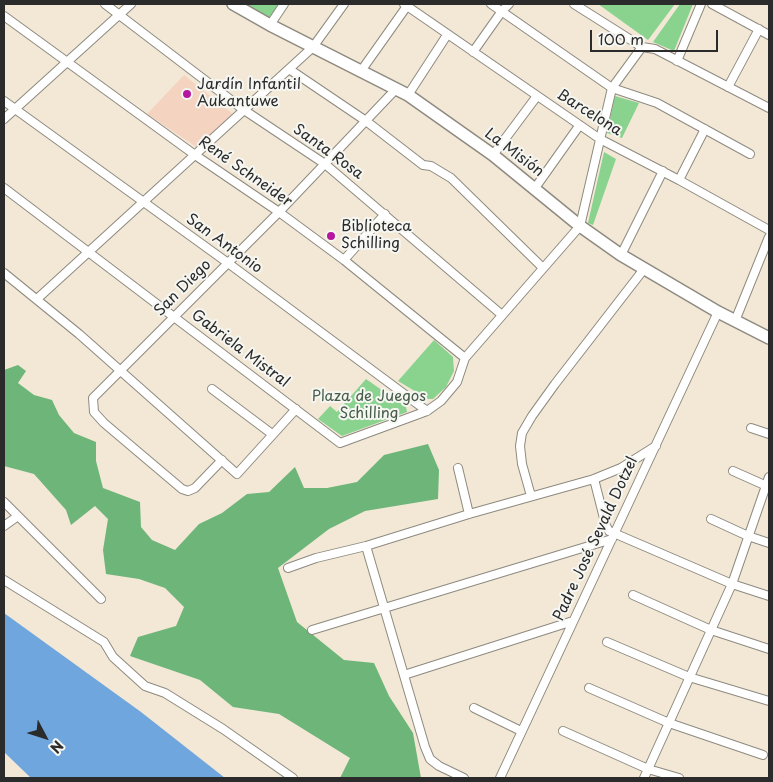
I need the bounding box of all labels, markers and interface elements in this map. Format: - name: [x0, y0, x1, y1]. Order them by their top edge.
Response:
- scale bar: [593, 20, 720, 52]
- text: 100 m: [598, 27, 644, 50]
- place label: Jardín Infantil Aukantuwe: [197, 76, 301, 111]
- street label: Barcelona: [553, 86, 625, 140]
- marker: Jardín Infantil Aukantuwe: [181, 88, 193, 100]
- street label: Santa Rosa: [289, 121, 367, 183]
- street label: La Misión: [481, 125, 547, 181]
- street label: René Schneider: [195, 133, 295, 211]
- street label: San Antonio: [182, 210, 266, 278]
- place label: Biblioteca Schilling: [341, 218, 412, 253]
- marker: Biblioteca Schilling: [325, 230, 337, 242]
- street label: San Diego: [151, 256, 215, 320]
- street label: Gabriela Mistral: [188, 306, 292, 392]
- park label: Plaza de Juegos Schilling: [312, 388, 426, 423]
- street label: Padre José Sevald Dotzel: [550, 454, 642, 624]
- north arrow: [20, 712, 70, 762]
- text: N: [45, 736, 68, 758]

